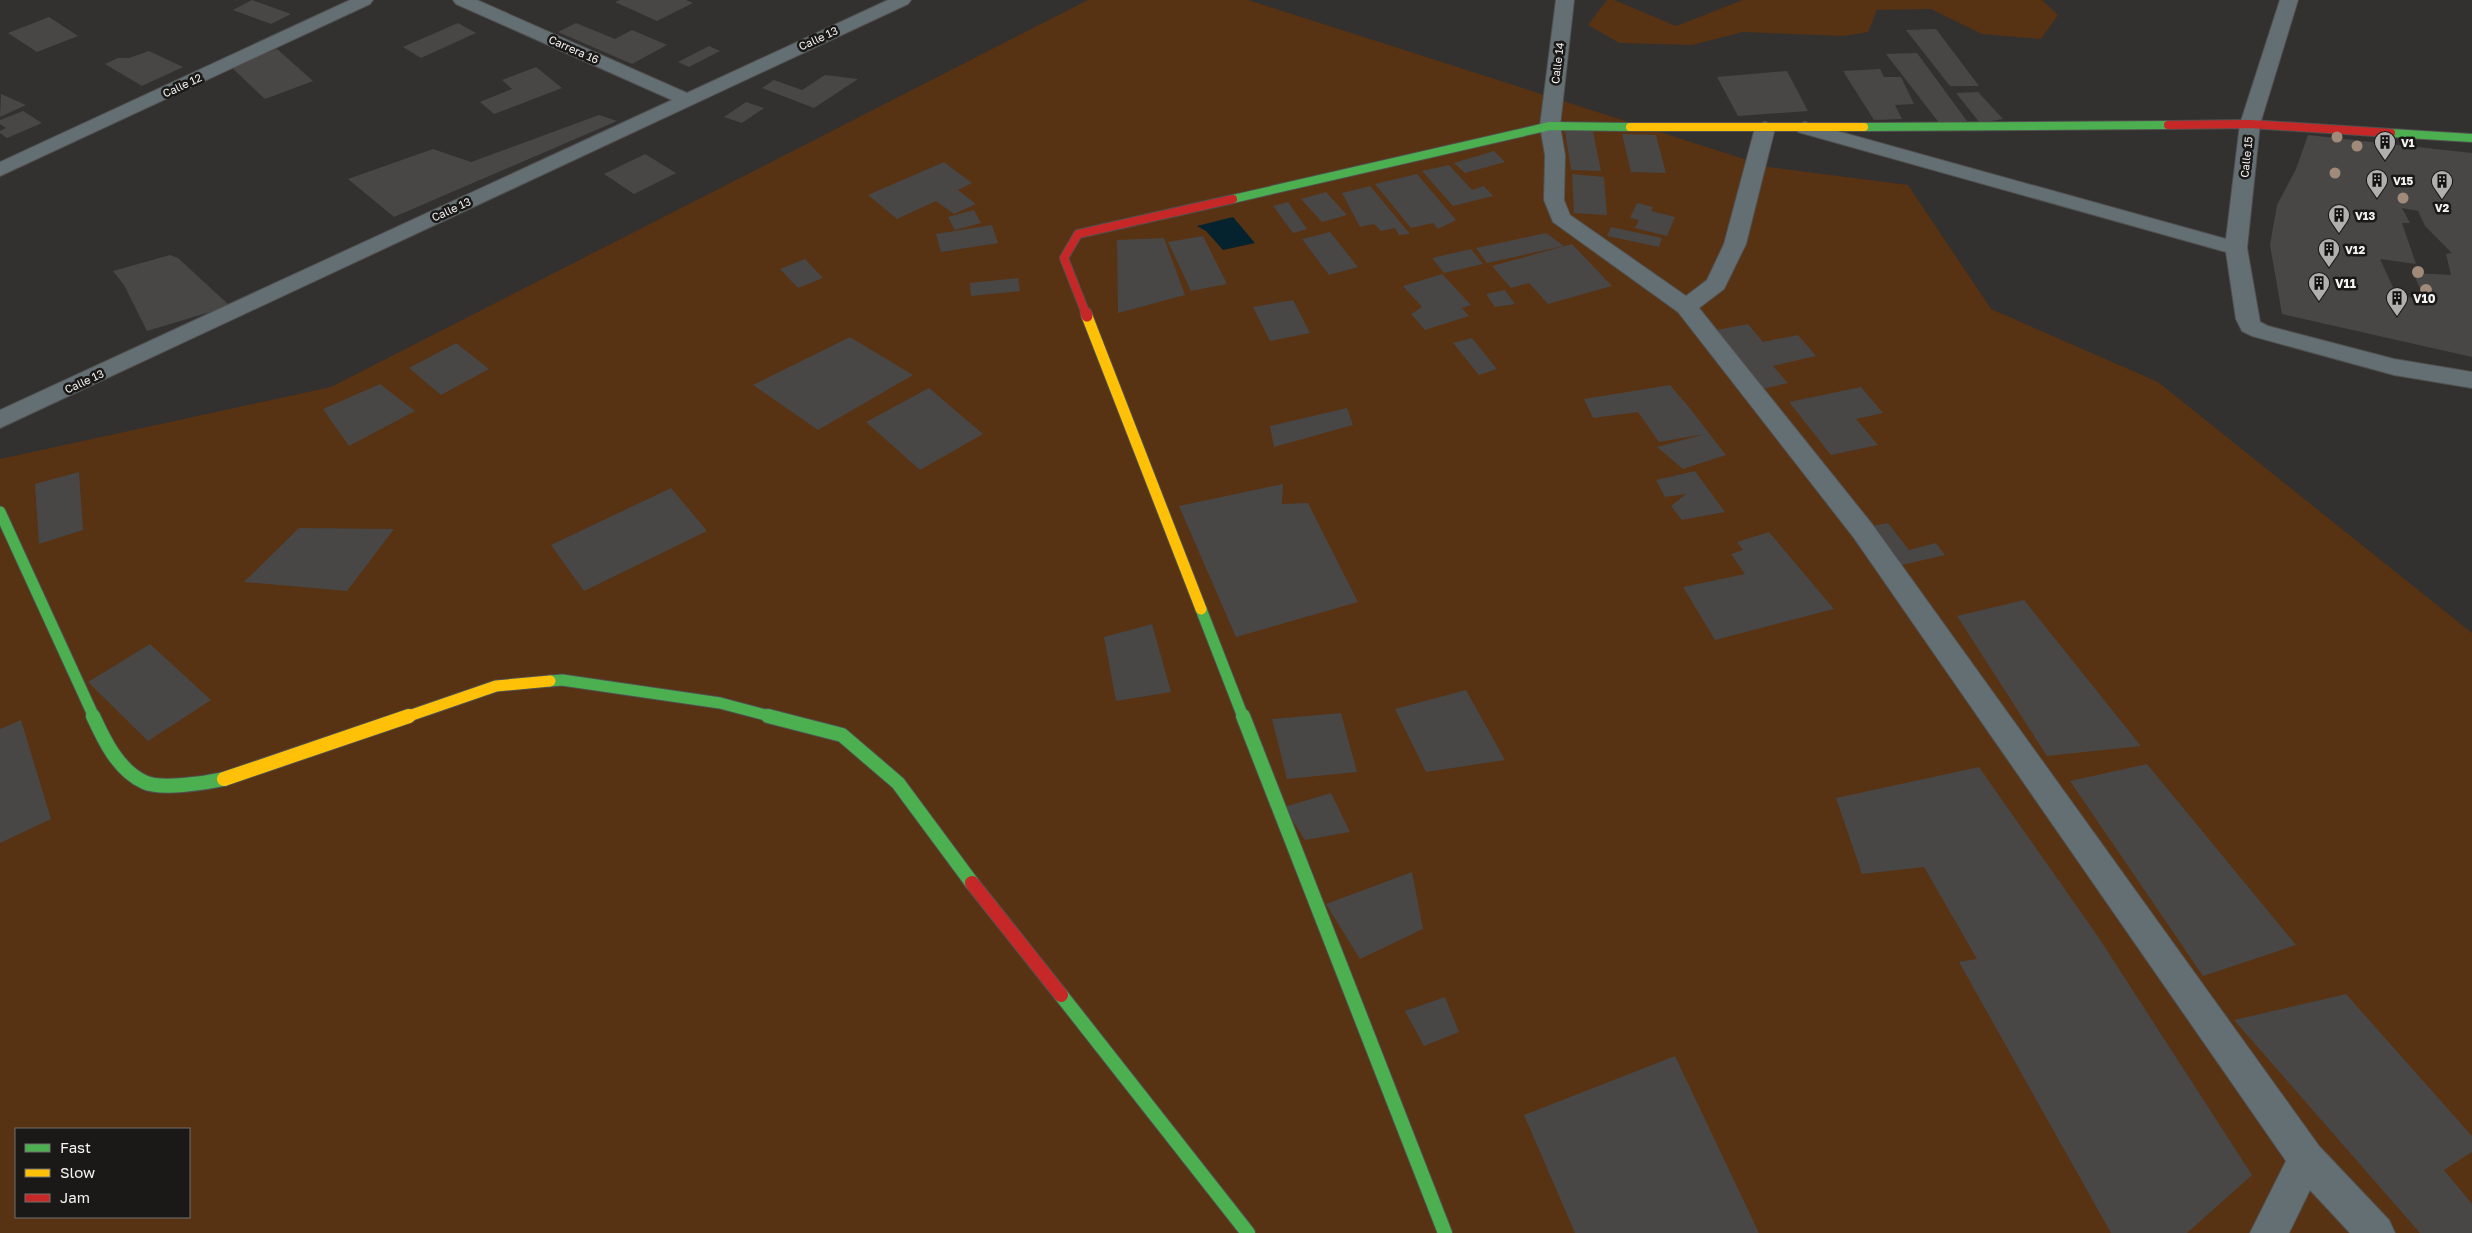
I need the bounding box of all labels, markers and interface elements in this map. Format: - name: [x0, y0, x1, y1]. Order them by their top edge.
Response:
- street label: Calle 13: [796, 23, 840, 53]
- street label: Carrera 16: [547, 32, 601, 66]
- street label: Calle 14: [1548, 41, 1566, 85]
- street label: Calle 12: [160, 70, 204, 100]
- building icon: V1: [2373, 130, 2397, 161]
- street label: Calle 15: [2237, 136, 2255, 178]
- place label: V1: [2401, 136, 2415, 149]
- building icon: V15: [2365, 168, 2389, 199]
- building icon: V2: [2430, 169, 2454, 200]
- place label: V15: [2393, 174, 2413, 187]
- street label: Calle 13: [429, 194, 473, 224]
- place label: V2: [2435, 201, 2450, 214]
- building icon: V13: [2327, 203, 2351, 234]
- place label: V13: [2355, 209, 2375, 222]
- building icon: V12: [2317, 237, 2341, 268]
- place label: V12: [2345, 243, 2365, 256]
- building icon: V11: [2307, 271, 2331, 302]
- place label: V11: [2335, 276, 2356, 291]
- building icon: V10: [2385, 286, 2409, 317]
- place label: V10: [2413, 291, 2436, 306]
- street label: Calle 13: [62, 366, 106, 396]
- legend: [15, 1128, 190, 1218]
- text: Fast: [60, 1138, 91, 1156]
- text: Slow: [60, 1163, 95, 1181]
- text: Jam: [60, 1188, 90, 1206]

